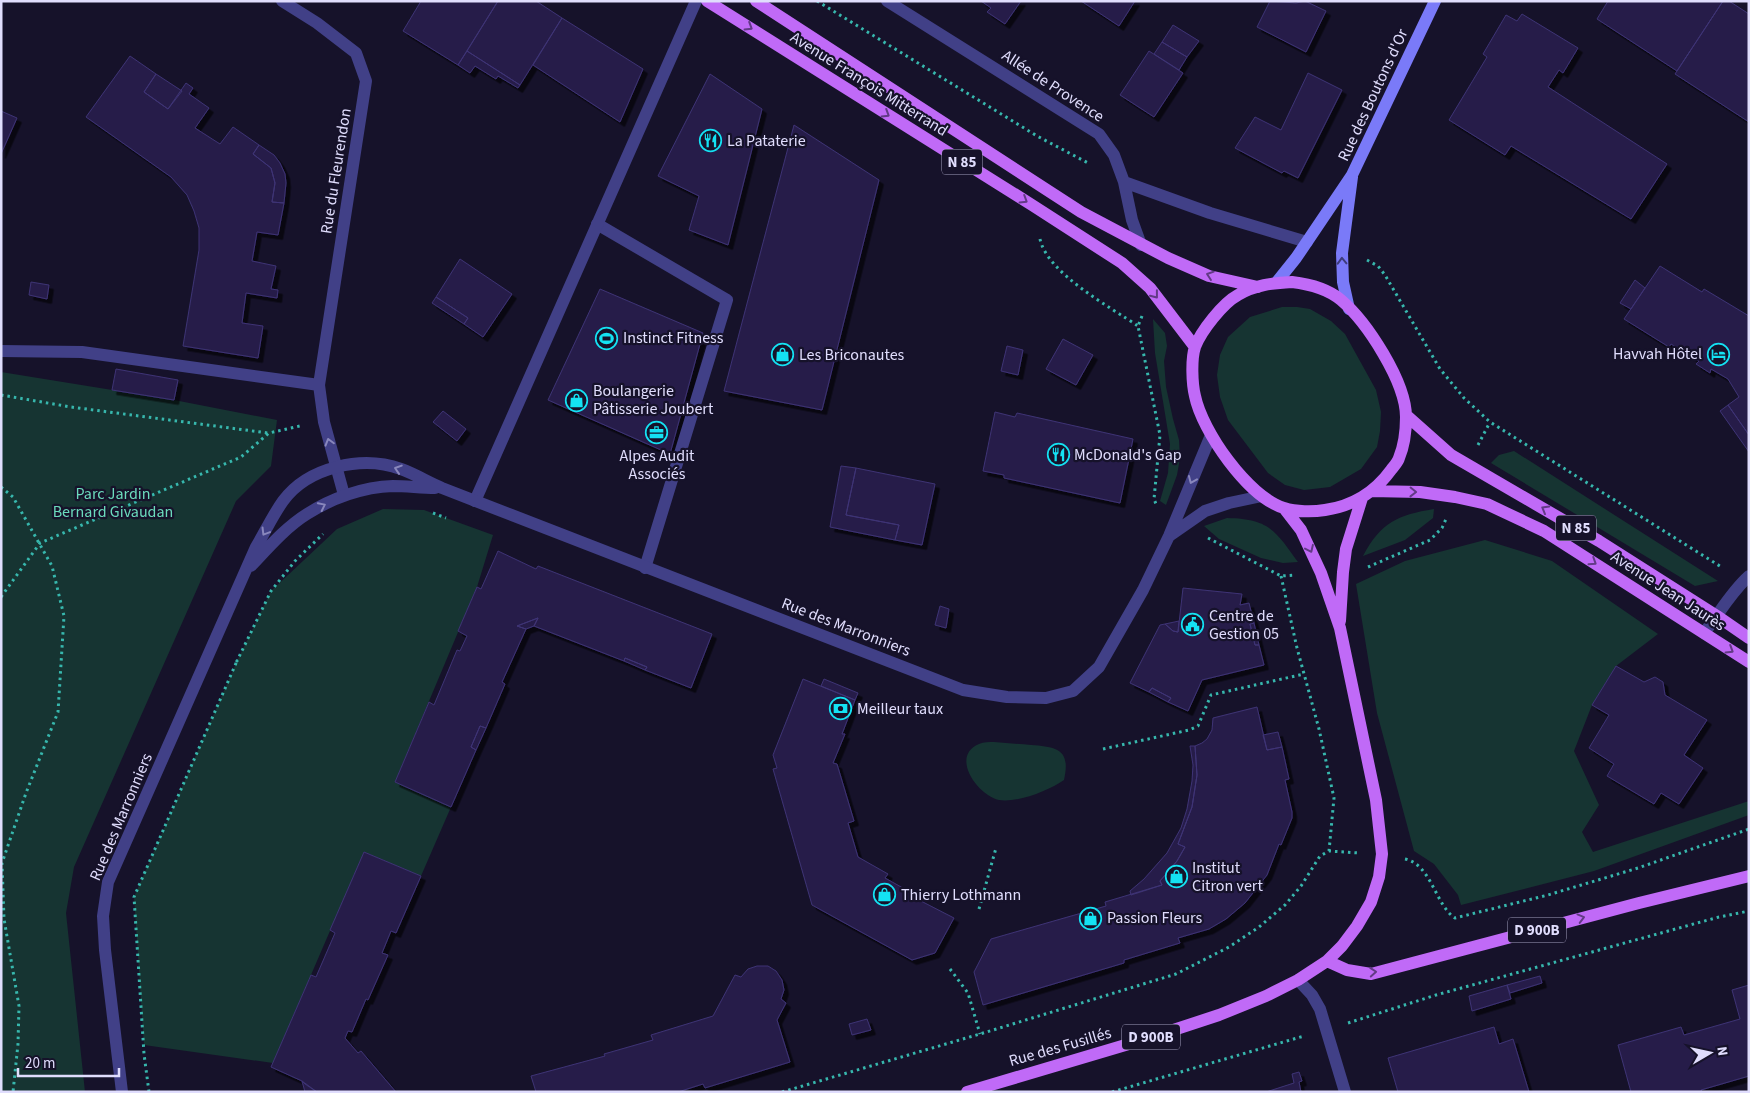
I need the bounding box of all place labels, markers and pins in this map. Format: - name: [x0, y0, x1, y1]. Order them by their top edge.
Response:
- restaurant icon: La Pataterie: [699, 129, 723, 153]
- place label: La Pataterie: [727, 130, 806, 152]
- sports icon: Instinct Fitness: [595, 326, 619, 350]
- place label: Instinct Fitness: [623, 327, 724, 349]
- hotel icon: Havvah Hôtel: [1706, 342, 1730, 366]
- shop icon: Les Briconautes: [771, 343, 795, 367]
- place label: Havvah Hôtel: [1613, 343, 1702, 365]
- place label: Les Briconautes: [799, 344, 905, 366]
- place label: Boulangerie Pâtisserie Joubert: [593, 380, 714, 420]
- shop icon: Boulangerie Pâtisserie Joubert: [565, 388, 589, 412]
- office icon: Alpes Audit Associés: [645, 420, 669, 444]
- restaurant icon: McDonald's Gap: [1046, 443, 1070, 467]
- place label: McDonald's Gap: [1074, 444, 1182, 466]
- place label: Alpes Audit Associés: [619, 445, 695, 485]
- place label: Centre de Gestion 05: [1209, 605, 1279, 645]
- public building icon: Centre de Gestion 05: [1181, 613, 1205, 637]
- bank icon: Meilleur taux: [829, 697, 853, 721]
- place label: Meilleur taux: [857, 698, 943, 720]
- place label: Institut Citron vert: [1192, 857, 1263, 897]
- shop icon: Institut Citron vert: [1164, 865, 1188, 889]
- shop icon: Thierry Lothmann: [873, 883, 897, 907]
- place label: Thierry Lothmann: [901, 884, 1021, 906]
- shop icon: Passion Fleurs: [1079, 906, 1103, 930]
- place label: Passion Fleurs: [1107, 907, 1203, 929]

